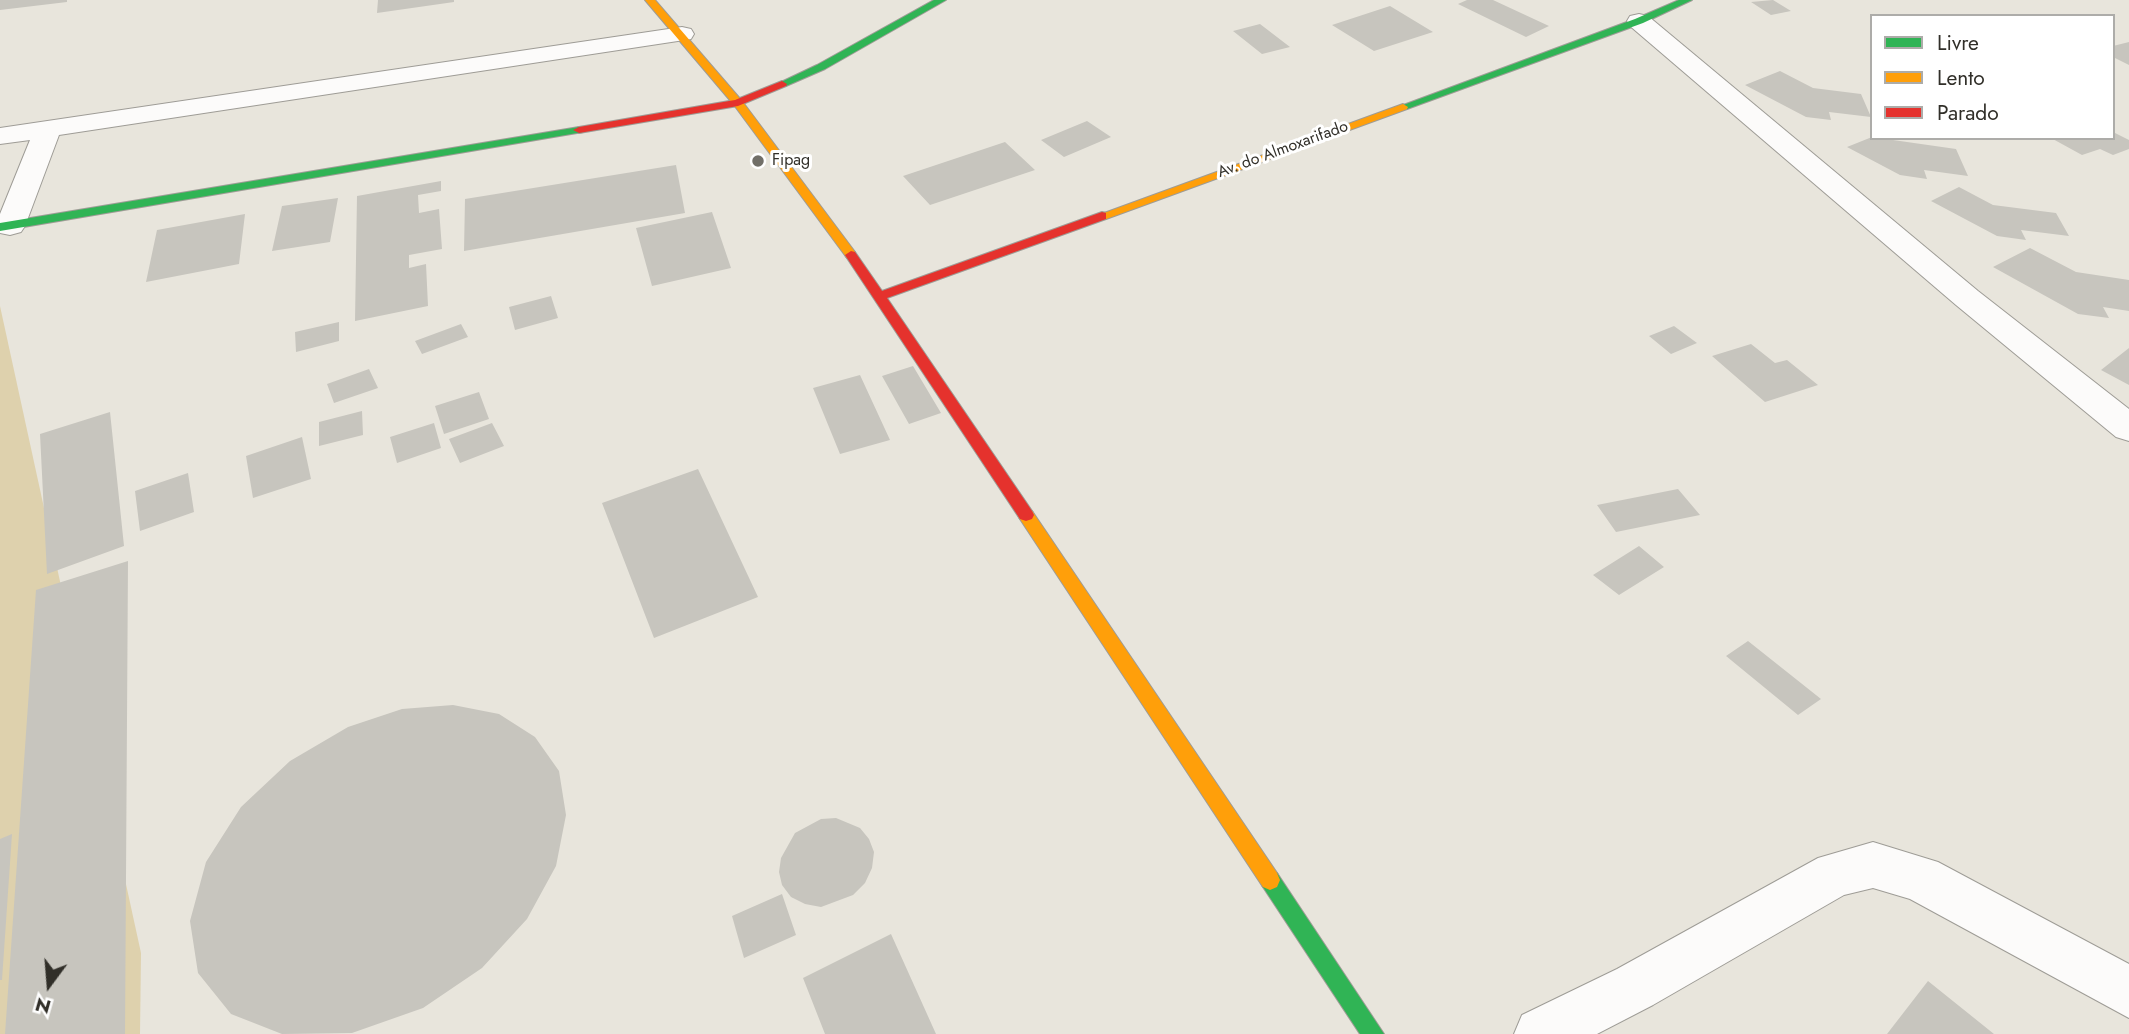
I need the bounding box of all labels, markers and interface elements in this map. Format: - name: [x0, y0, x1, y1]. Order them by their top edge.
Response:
- legend: [1870, 14, 2115, 140]
- text: Livre: [1937, 28, 1979, 58]
- text: Lento: [1937, 63, 1985, 93]
- text: Parado: [1937, 98, 1999, 128]
- street label: Av. do Almoxarifado: [1215, 117, 1351, 183]
- place label: Fipag: [772, 151, 810, 171]
- marker: Fipag: [750, 153, 766, 169]
- north arrow: [14, 950, 84, 1020]
- text: N: [32, 991, 54, 1021]

